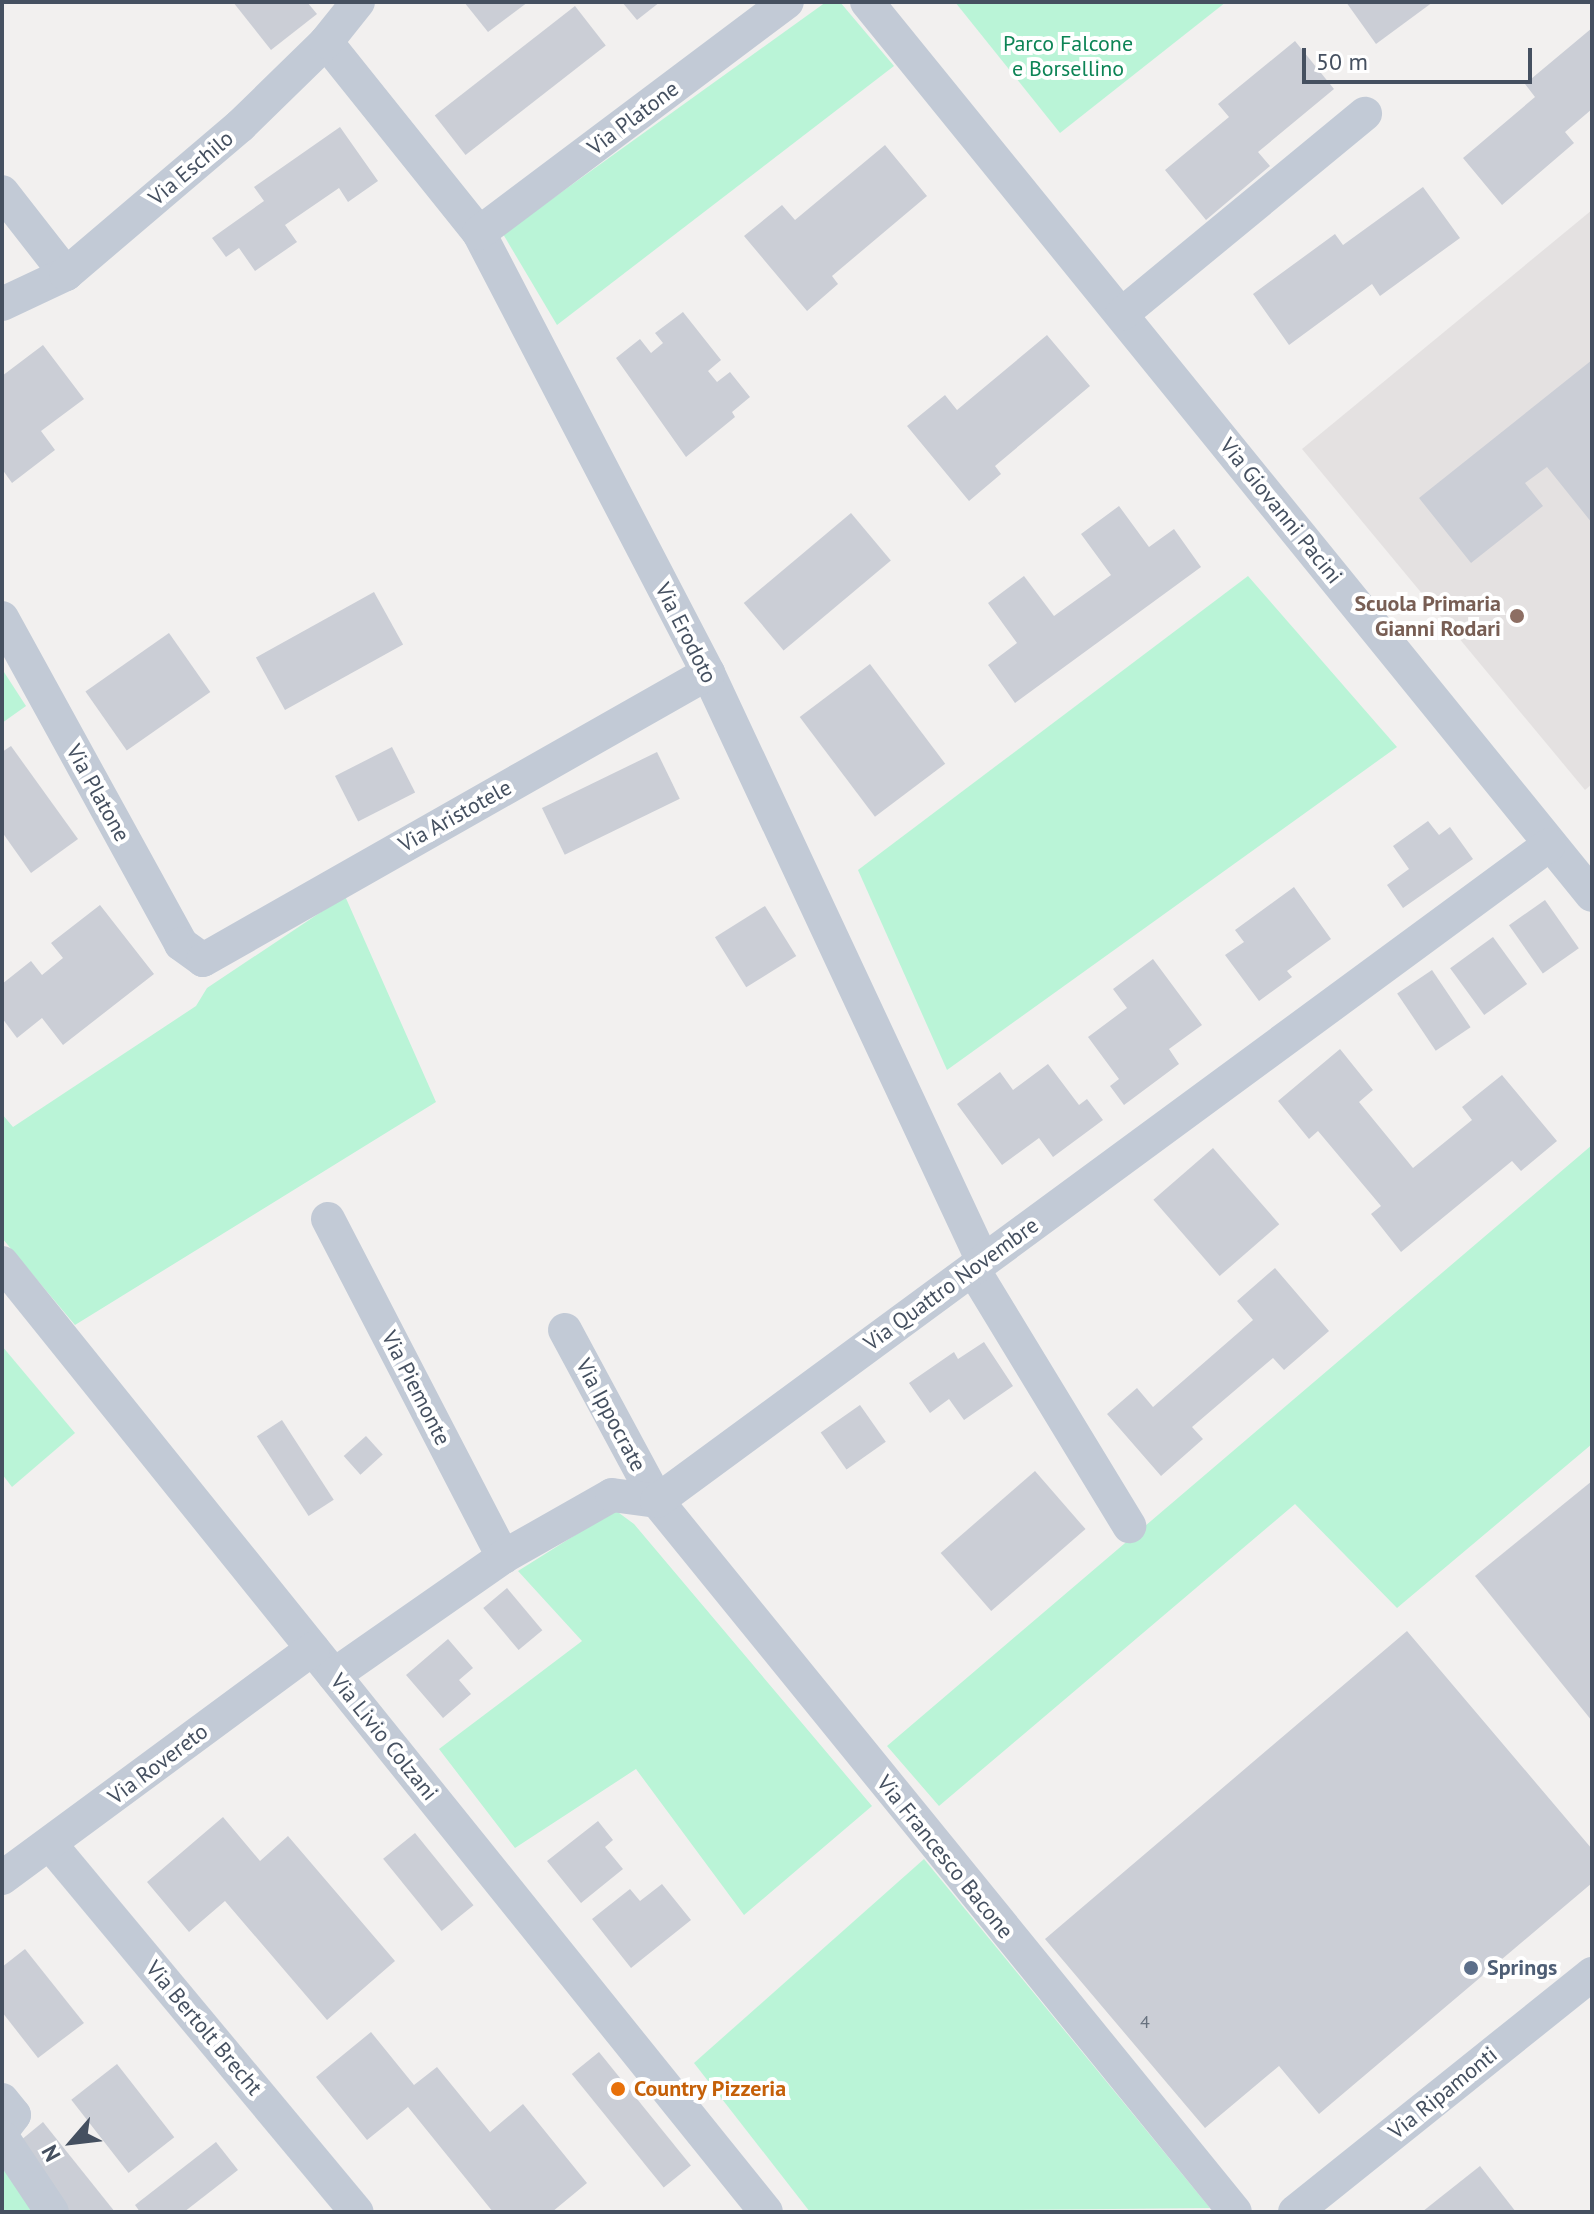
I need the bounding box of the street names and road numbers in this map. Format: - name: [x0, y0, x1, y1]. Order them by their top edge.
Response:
- street label: Via Platone: [582, 75, 684, 161]
- street label: Via Eschilo: [143, 125, 239, 211]
- street label: Via Giovanni Pacini: [1214, 433, 1348, 589]
- street label: Via Erodoto: [650, 579, 722, 687]
- street label: Via Platone: [61, 740, 135, 846]
- street label: Via Aristotele: [394, 774, 516, 858]
- street label: Via Quattro Novembre: [859, 1212, 1043, 1356]
- street label: Via Piemonte: [376, 1326, 456, 1450]
- street label: Via Ippocrate: [570, 1354, 652, 1476]
- street label: Via Livio Colzani: [325, 1668, 443, 1806]
- street label: Via Rovereto: [103, 1718, 213, 1810]
- street label: Via Francesco Bacone: [871, 1770, 1019, 1944]
- street label: Via Bertolt Brecht: [140, 1956, 268, 2100]
- street label: Via Ripamonti: [1383, 2041, 1503, 2145]

